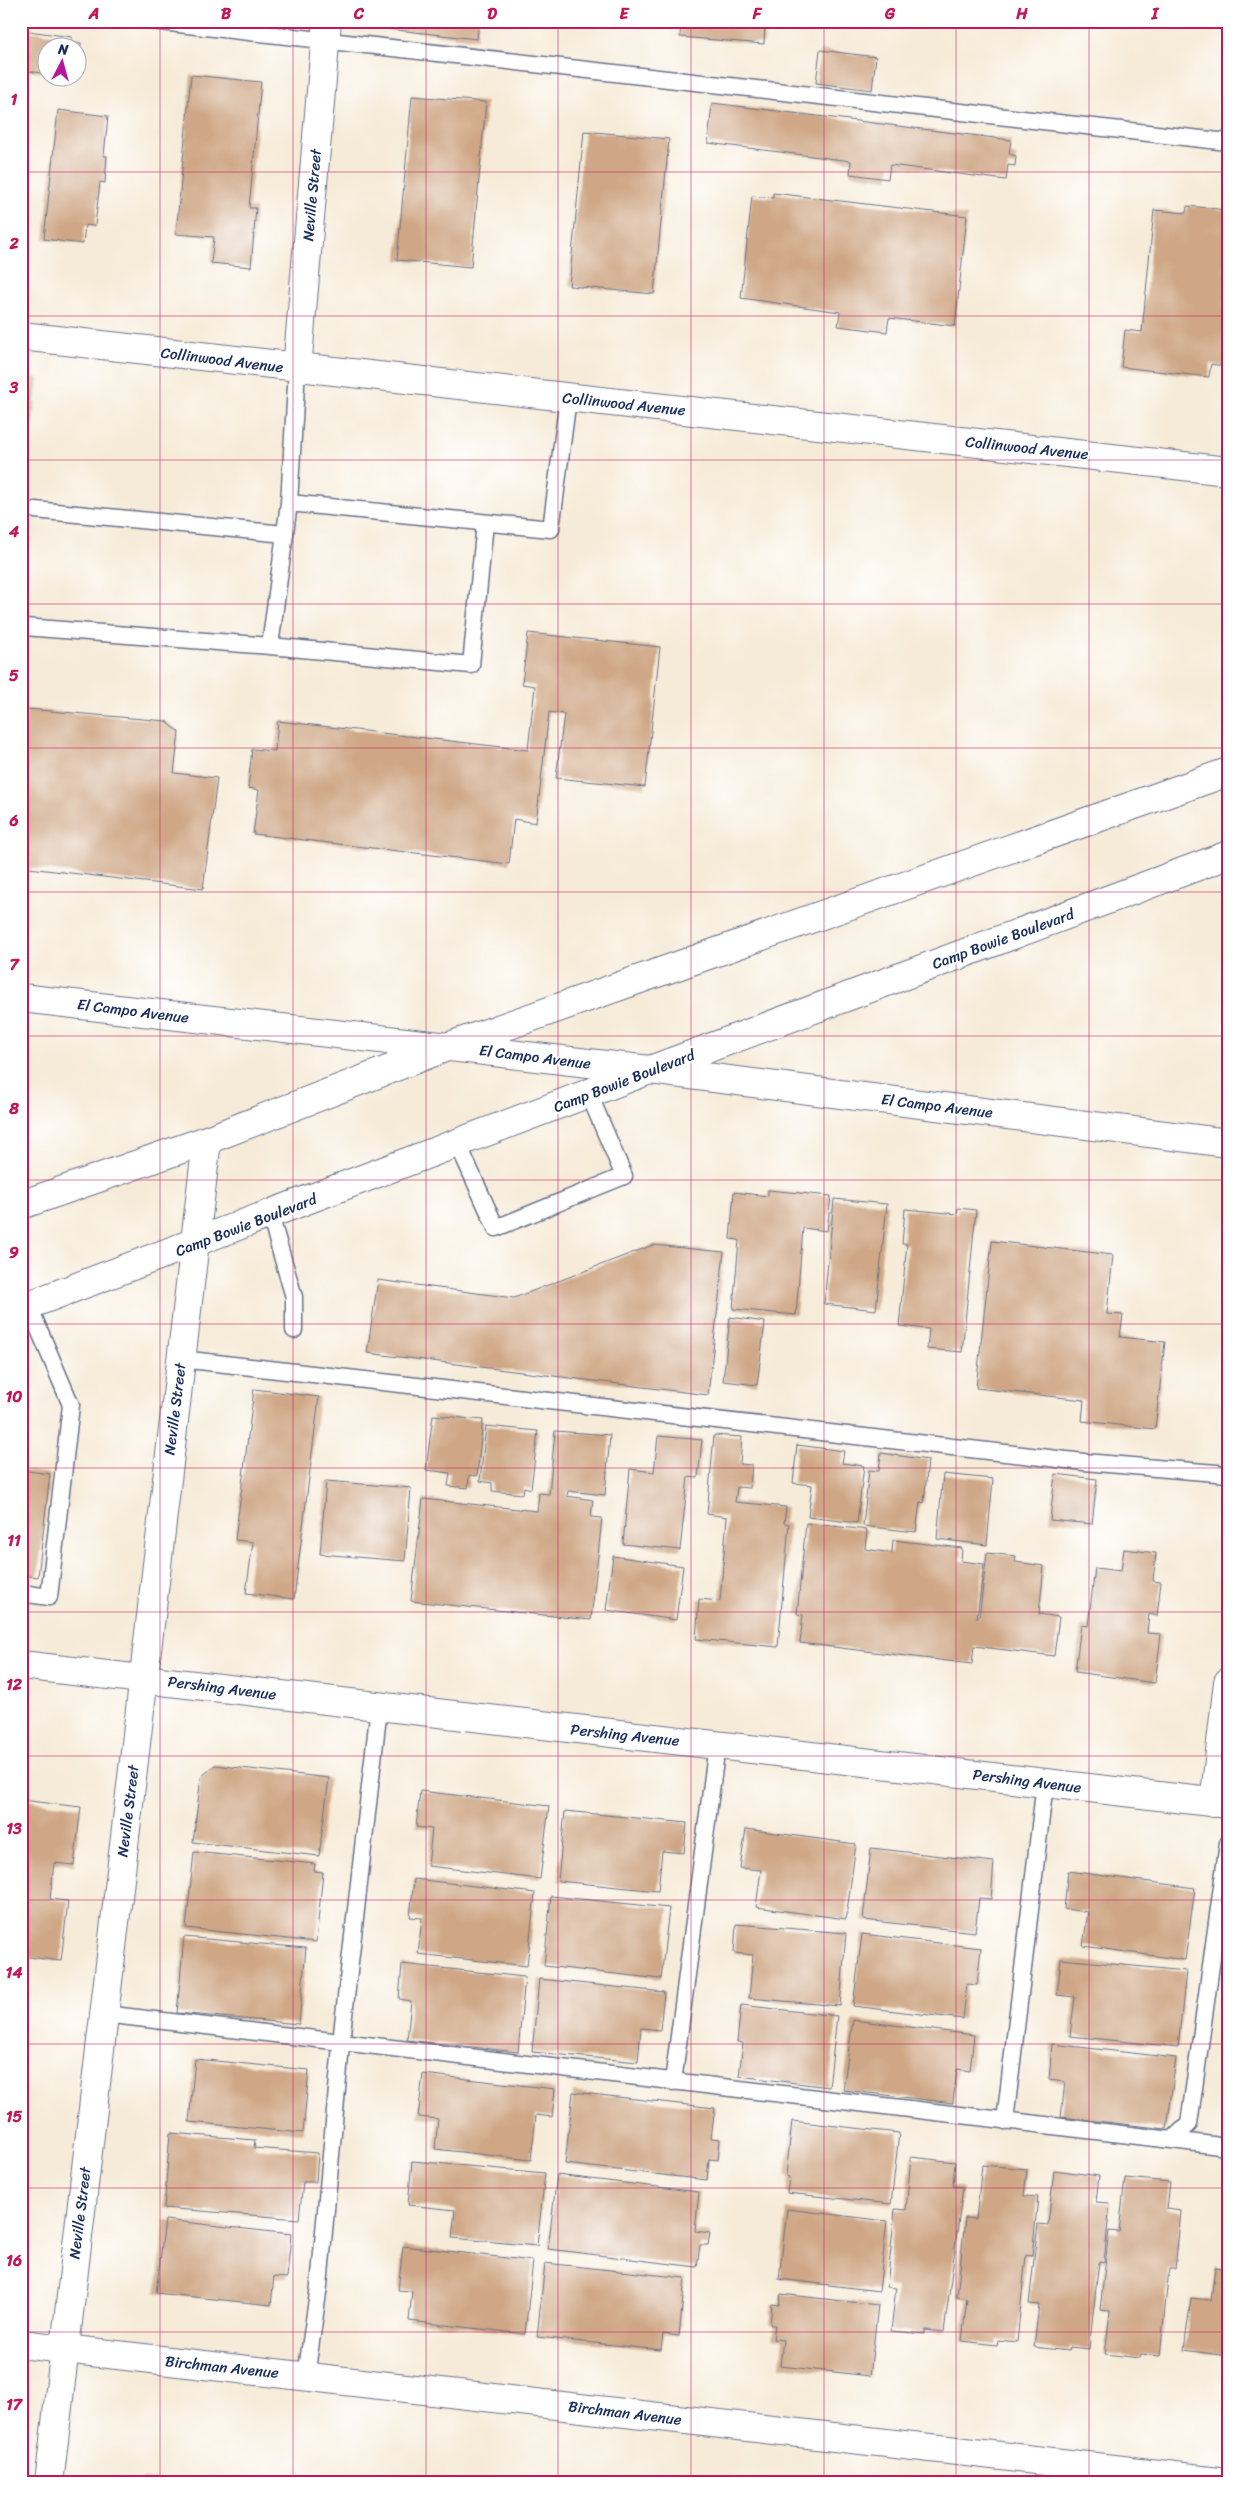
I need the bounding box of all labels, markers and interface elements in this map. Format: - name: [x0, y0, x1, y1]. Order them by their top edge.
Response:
- text: A: [88, 0, 99, 28]
- text: B: [221, 0, 232, 28]
- text: C: [353, 0, 365, 28]
- text: D: [487, 0, 497, 28]
- text: E: [620, 0, 630, 28]
- text: F: [752, 0, 763, 28]
- text: G: [884, 0, 896, 28]
- text: H: [1015, 0, 1028, 28]
- text: I: [1151, 0, 1160, 28]
- text: N: [56, 37, 70, 63]
- north arrow: [38, 38, 88, 88]
- text: 1: [11, 85, 18, 114]
- street label: Neville Street: [295, 147, 329, 242]
- text: 2: [8, 229, 19, 258]
- street label: Collinwood Avenue: [159, 340, 285, 380]
- text: 3: [9, 373, 19, 402]
- street label: Collinwood Avenue: [561, 385, 687, 423]
- street label: Collinwood Avenue: [964, 429, 1090, 467]
- text: 4: [8, 517, 19, 546]
- text: 5: [9, 661, 19, 690]
- text: 6: [8, 806, 19, 835]
- street label: Camp Bowie Boulevard: [928, 901, 1079, 977]
- text: 7: [9, 950, 20, 979]
- street label: El Campo Avenue: [76, 991, 191, 1031]
- street label: El Campo Avenue: [478, 1037, 593, 1077]
- street label: Camp Bowie Boulevard: [550, 1042, 699, 1120]
- street label: El Campo Avenue: [880, 1086, 995, 1126]
- text: 8: [8, 1094, 19, 1123]
- street label: Camp Bowie Boulevard: [172, 1186, 321, 1264]
- text: 9: [9, 1238, 19, 1267]
- street label: Neville Street: [156, 1361, 194, 1456]
- text: 10: [6, 1382, 22, 1411]
- text: 11: [7, 1526, 21, 1555]
- street label: Pershing Avenue: [166, 1668, 278, 1708]
- text: 12: [6, 1670, 23, 1699]
- street label: Pershing Avenue: [569, 1716, 681, 1754]
- street label: Pershing Avenue: [971, 1761, 1083, 1801]
- street label: Neville Street: [109, 1763, 147, 1858]
- text: 13: [6, 1814, 22, 1843]
- text: 14: [6, 1958, 22, 1987]
- text: 15: [6, 2102, 23, 2131]
- street label: Neville Street: [61, 2165, 99, 2260]
- text: 16: [6, 2246, 22, 2275]
- street label: Birchman Avenue: [164, 2348, 280, 2386]
- text: 17: [6, 2390, 24, 2419]
- street label: Birchman Avenue: [567, 2393, 683, 2433]

